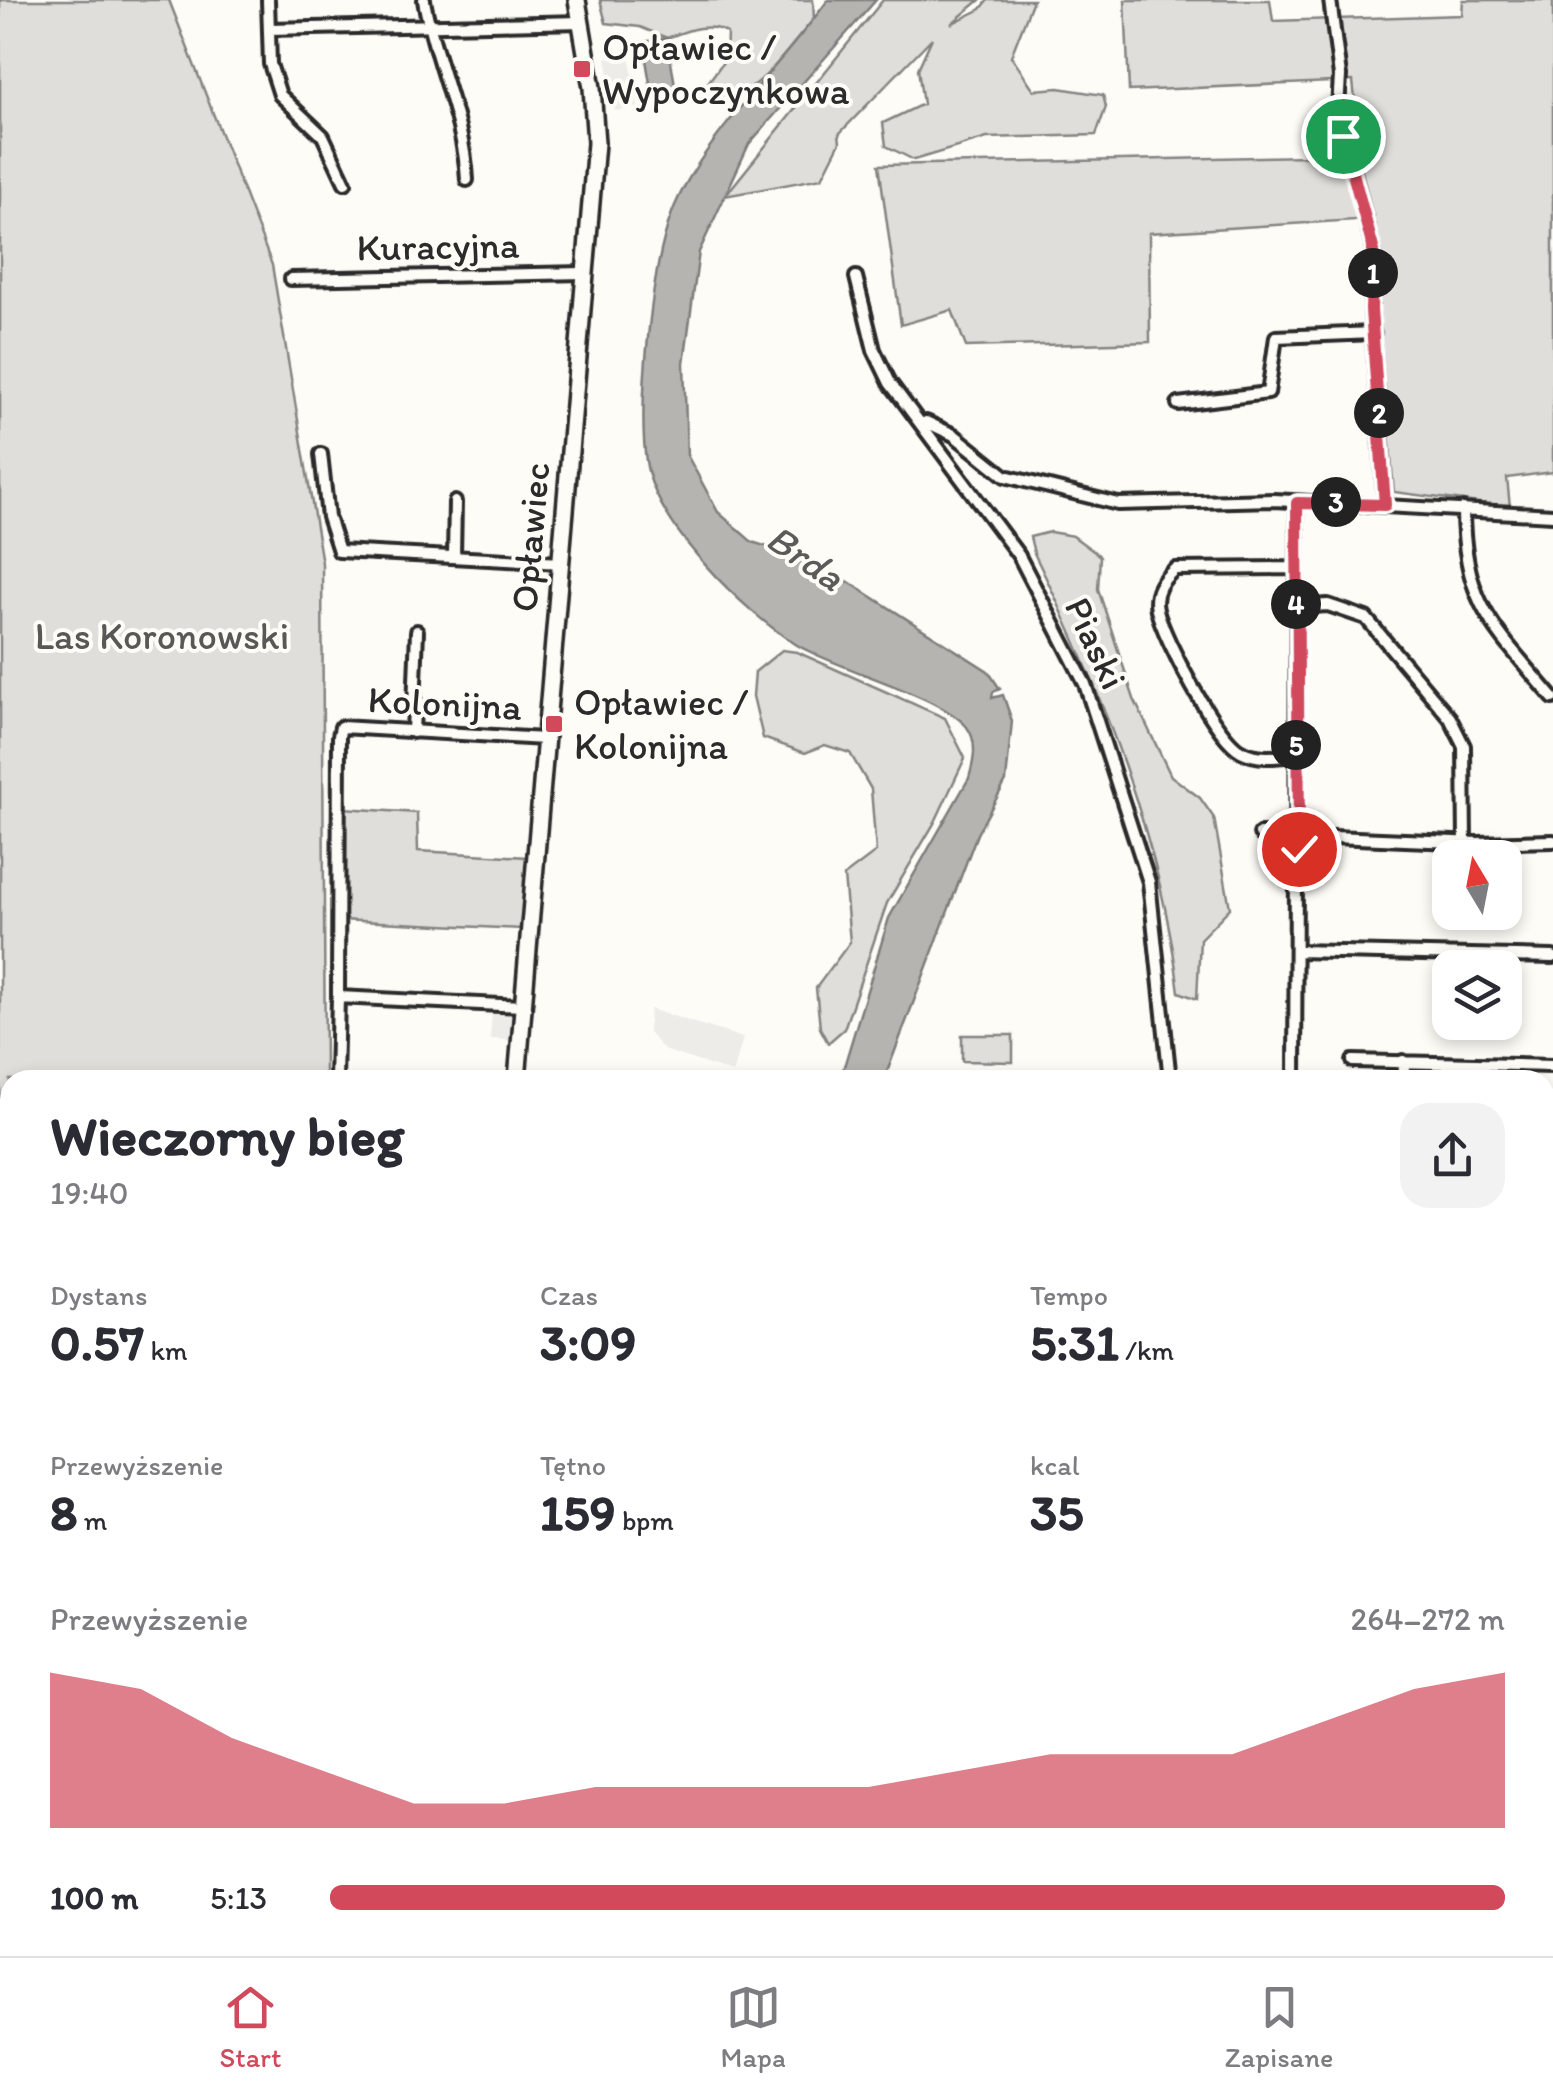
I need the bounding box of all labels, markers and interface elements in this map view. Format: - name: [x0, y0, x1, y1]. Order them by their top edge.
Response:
- place label: Opławiec / Wypoczynkowa: [602, 24, 850, 114]
- marker: Opławiec / Wypoczynkowa: [571, 58, 593, 80]
- pin: [1301, 94, 1386, 179]
- icon: arrive: [1316, 109, 1371, 164]
- street label: Kuracyjna: [356, 222, 520, 270]
- pin: 1: [1348, 248, 1398, 298]
- text: 1: [1367, 256, 1380, 290]
- pin: 2: [1354, 388, 1404, 438]
- text: 2: [1372, 396, 1386, 430]
- street label: Opławiec: [501, 460, 559, 614]
- pin: 3: [1311, 477, 1361, 527]
- text: 3: [1328, 485, 1344, 519]
- water label: Brda: [758, 513, 854, 601]
- pin: 4: [1271, 579, 1321, 629]
- text: 4: [1288, 587, 1304, 621]
- street label: Piaski: [1055, 590, 1137, 696]
- park label: Las Koronowski: [35, 613, 289, 659]
- street label: Kolonijna: [367, 676, 523, 730]
- place label: Opławiec / Kolonijna: [574, 679, 749, 769]
- marker: Opławiec / Kolonijna: [543, 713, 565, 735]
- pin: 5: [1271, 720, 1321, 770]
- text: 5: [1289, 728, 1303, 762]
- pin: [1257, 807, 1342, 892]
- icon: check: [1272, 822, 1327, 877]
- north arrow: [1432, 840, 1522, 930]
- map controls: [1432, 840, 1522, 1040]
- button: layers: [1432, 950, 1522, 1040]
- text: Wieczorny bieg: [50, 1103, 404, 1169]
- button: share: [1400, 1103, 1505, 1208]
- text: 19:40: [50, 1174, 128, 1212]
- text: Dystans: [50, 1278, 147, 1312]
- text: Czas: [540, 1278, 598, 1312]
- text: Tempo: [1030, 1278, 1108, 1312]
- text: 0.57: [50, 1312, 144, 1373]
- text: 3:09: [540, 1312, 636, 1373]
- text: 5:31: [1030, 1312, 1119, 1373]
- text: km: [144, 1333, 187, 1367]
- text: /km: [1119, 1333, 1174, 1367]
- text: Przewyższenie: [50, 1448, 223, 1482]
- text: Tętno: [540, 1448, 606, 1482]
- text: kcal: [1030, 1448, 1080, 1482]
- text: 8: [50, 1482, 77, 1543]
- text: 159: [540, 1482, 616, 1543]
- text: 35: [1030, 1482, 1084, 1543]
- text: m: [77, 1503, 107, 1537]
- text: bpm: [616, 1503, 674, 1537]
- text: Przewyższenie: [50, 1600, 248, 1638]
- text: 264–272 m: [1351, 1600, 1505, 1638]
- text: 100 m: [50, 1879, 138, 1917]
- text: 5:13: [210, 1879, 267, 1917]
- tab: Start: [220, 1980, 281, 2074]
- tab: Mapa: [721, 1980, 786, 2074]
- tab: Zapisane: [1225, 1980, 1333, 2074]

